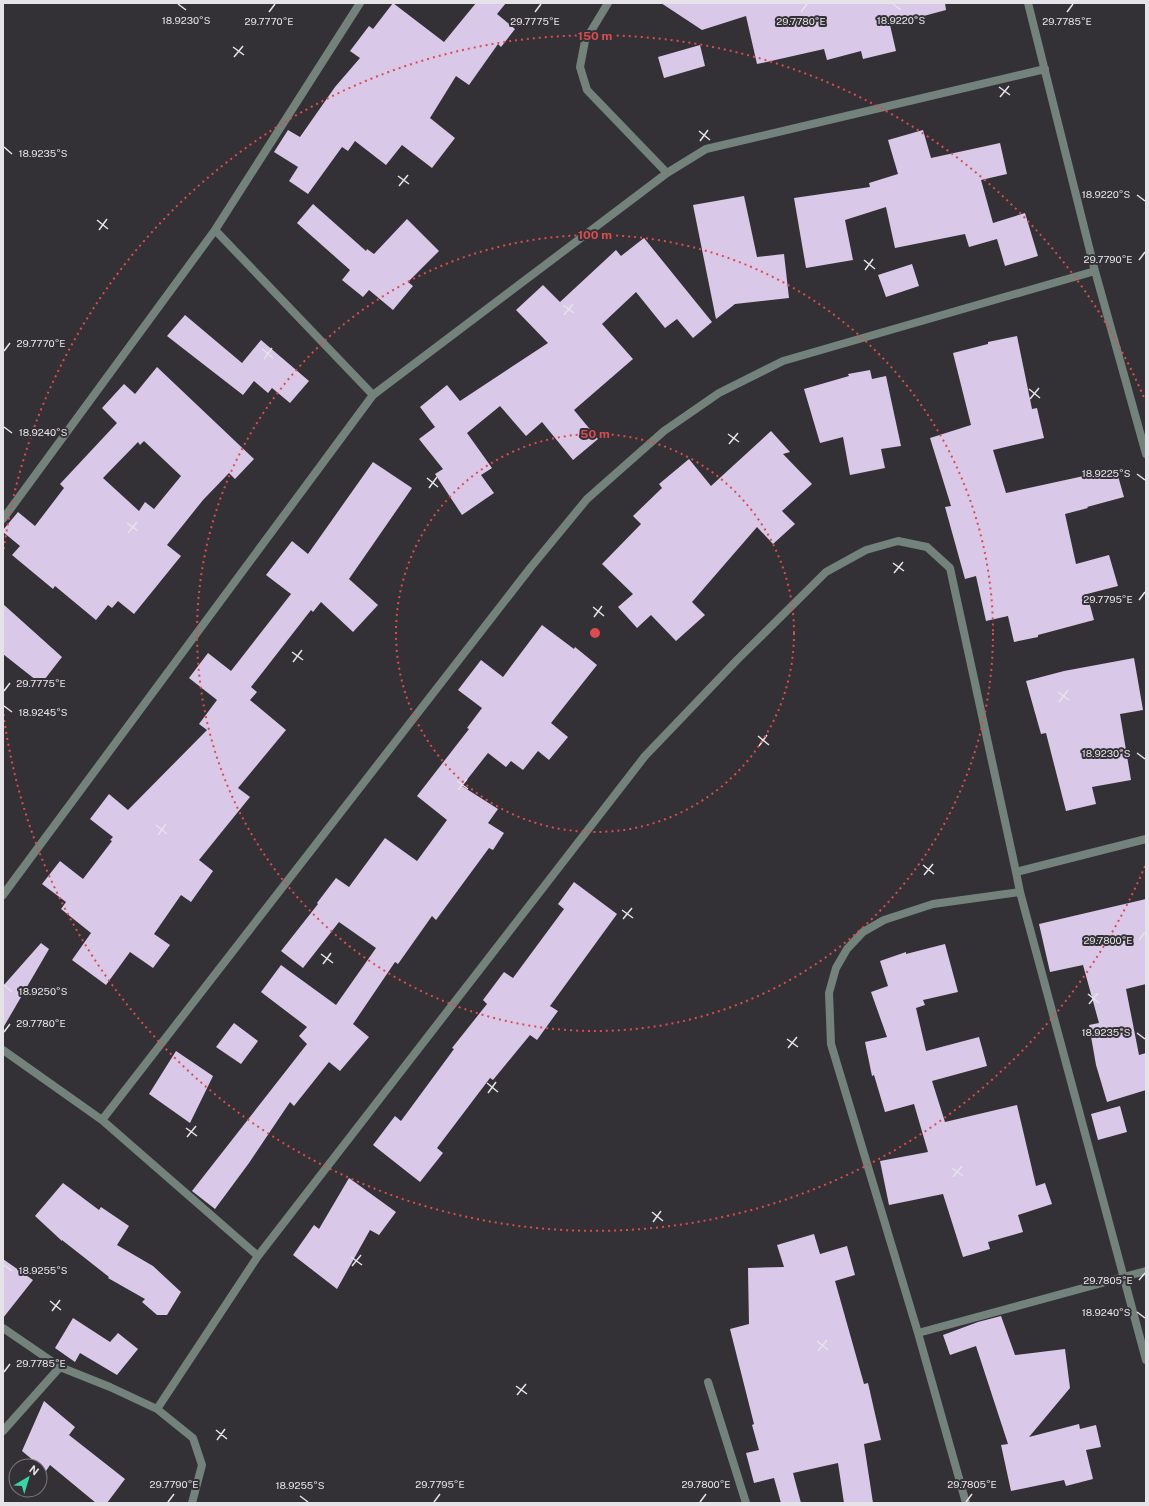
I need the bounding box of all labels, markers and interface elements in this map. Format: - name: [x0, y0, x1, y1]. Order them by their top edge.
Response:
- text: 18.9230°S: [162, 14, 211, 26]
- text: 18.9220°S: [877, 14, 926, 26]
- text: 29.7770°E: [245, 15, 293, 27]
- text: 29.7775°E: [510, 15, 560, 27]
- text: 29.7780°E: [776, 15, 826, 27]
- text: 29.7785°E: [1042, 15, 1092, 27]
- text: 150 m: [578, 29, 612, 43]
- text: 18.9235°S: [18, 147, 68, 159]
- text: 18.9220°S: [1082, 188, 1131, 200]
- text: 100 m: [578, 228, 612, 242]
- text: 29.7790°E: [1083, 253, 1133, 265]
- text: 29.7770°E: [17, 337, 65, 349]
- text: 18.9240°S: [19, 426, 68, 438]
- text: 50 m: [580, 427, 610, 441]
- text: 18.9225°S: [1082, 467, 1131, 479]
- text: 29.7795°E: [1083, 593, 1133, 605]
- centre of rings: [588, 626, 602, 640]
- text: 29.7775°E: [16, 677, 66, 689]
- text: 18.9245°S: [19, 706, 68, 718]
- text: 18.9230°S: [1082, 747, 1131, 759]
- text: 29.7800°E: [1083, 934, 1133, 946]
- text: 18.9250°S: [19, 985, 68, 997]
- text: 29.7780°E: [16, 1017, 66, 1029]
- text: 18.9235°S: [1081, 1026, 1131, 1038]
- text: 18.9255°S: [18, 1264, 68, 1276]
- text: 29.7805°E: [1083, 1274, 1133, 1286]
- text: 18.9240°S: [1082, 1306, 1131, 1318]
- text: 29.7785°E: [16, 1357, 66, 1369]
- north arrow: [8, 1458, 48, 1498]
- text: N: [27, 1463, 41, 1477]
- text: 29.7790°E: [149, 1478, 199, 1490]
- text: 29.7795°E: [415, 1478, 465, 1490]
- text: 29.7800°E: [681, 1478, 731, 1490]
- text: 29.7805°E: [947, 1478, 997, 1490]
- text: 18.9255°S: [275, 1479, 325, 1491]

